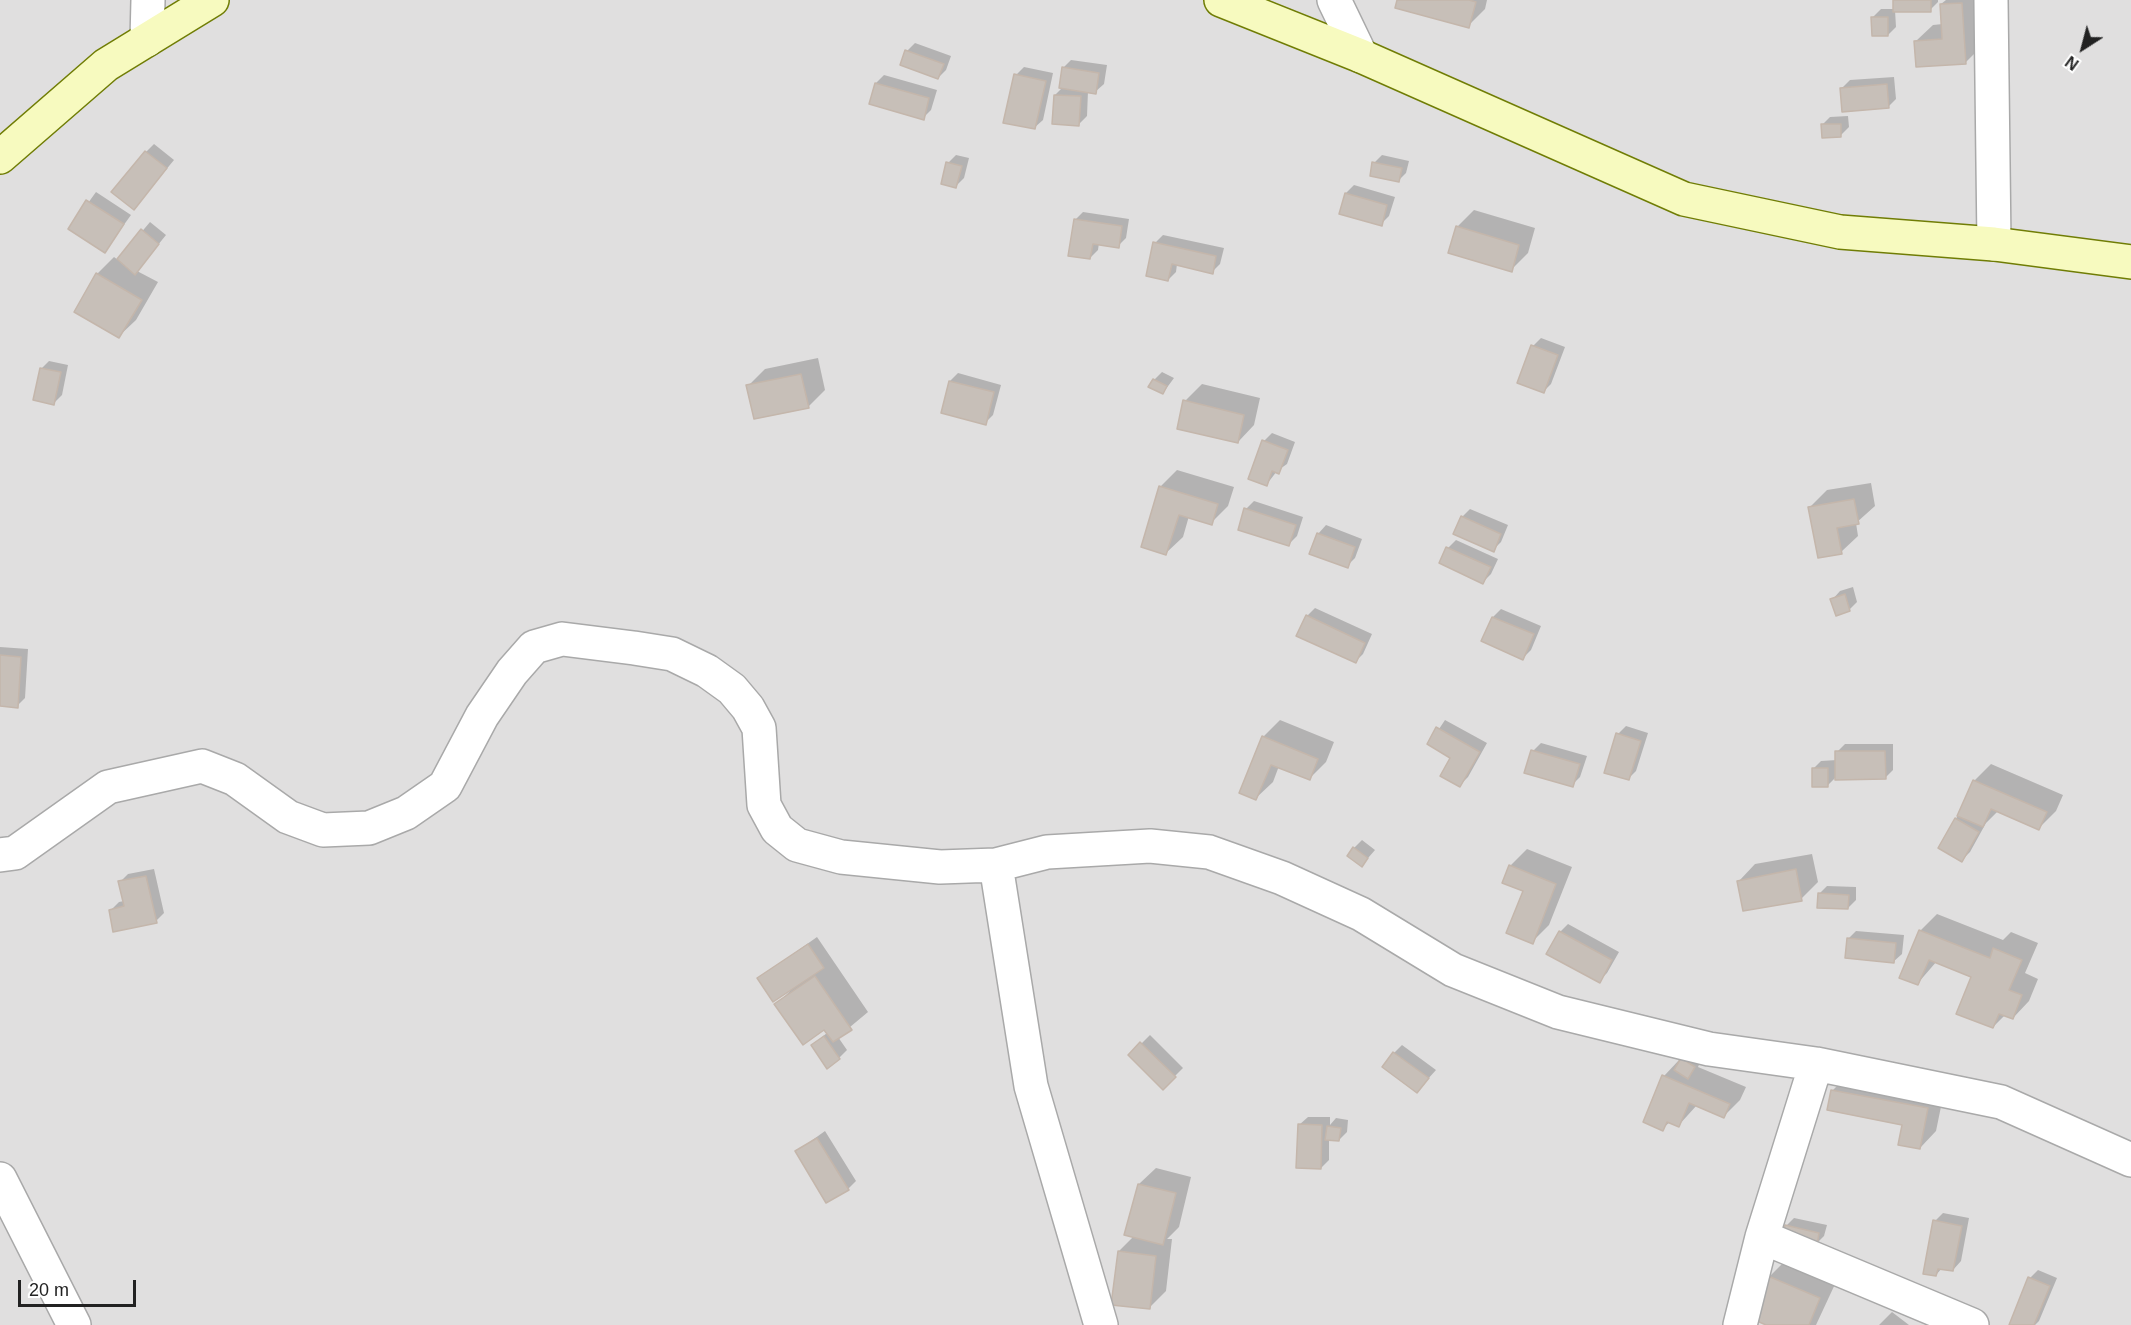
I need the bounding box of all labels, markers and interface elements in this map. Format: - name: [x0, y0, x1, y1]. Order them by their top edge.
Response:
- north arrow: [2053, 18, 2113, 78]
- text: N: [2062, 53, 2082, 73]
- scale bar: [21, 1268, 140, 1306]
- text: 20 m: [29, 1280, 69, 1300]

